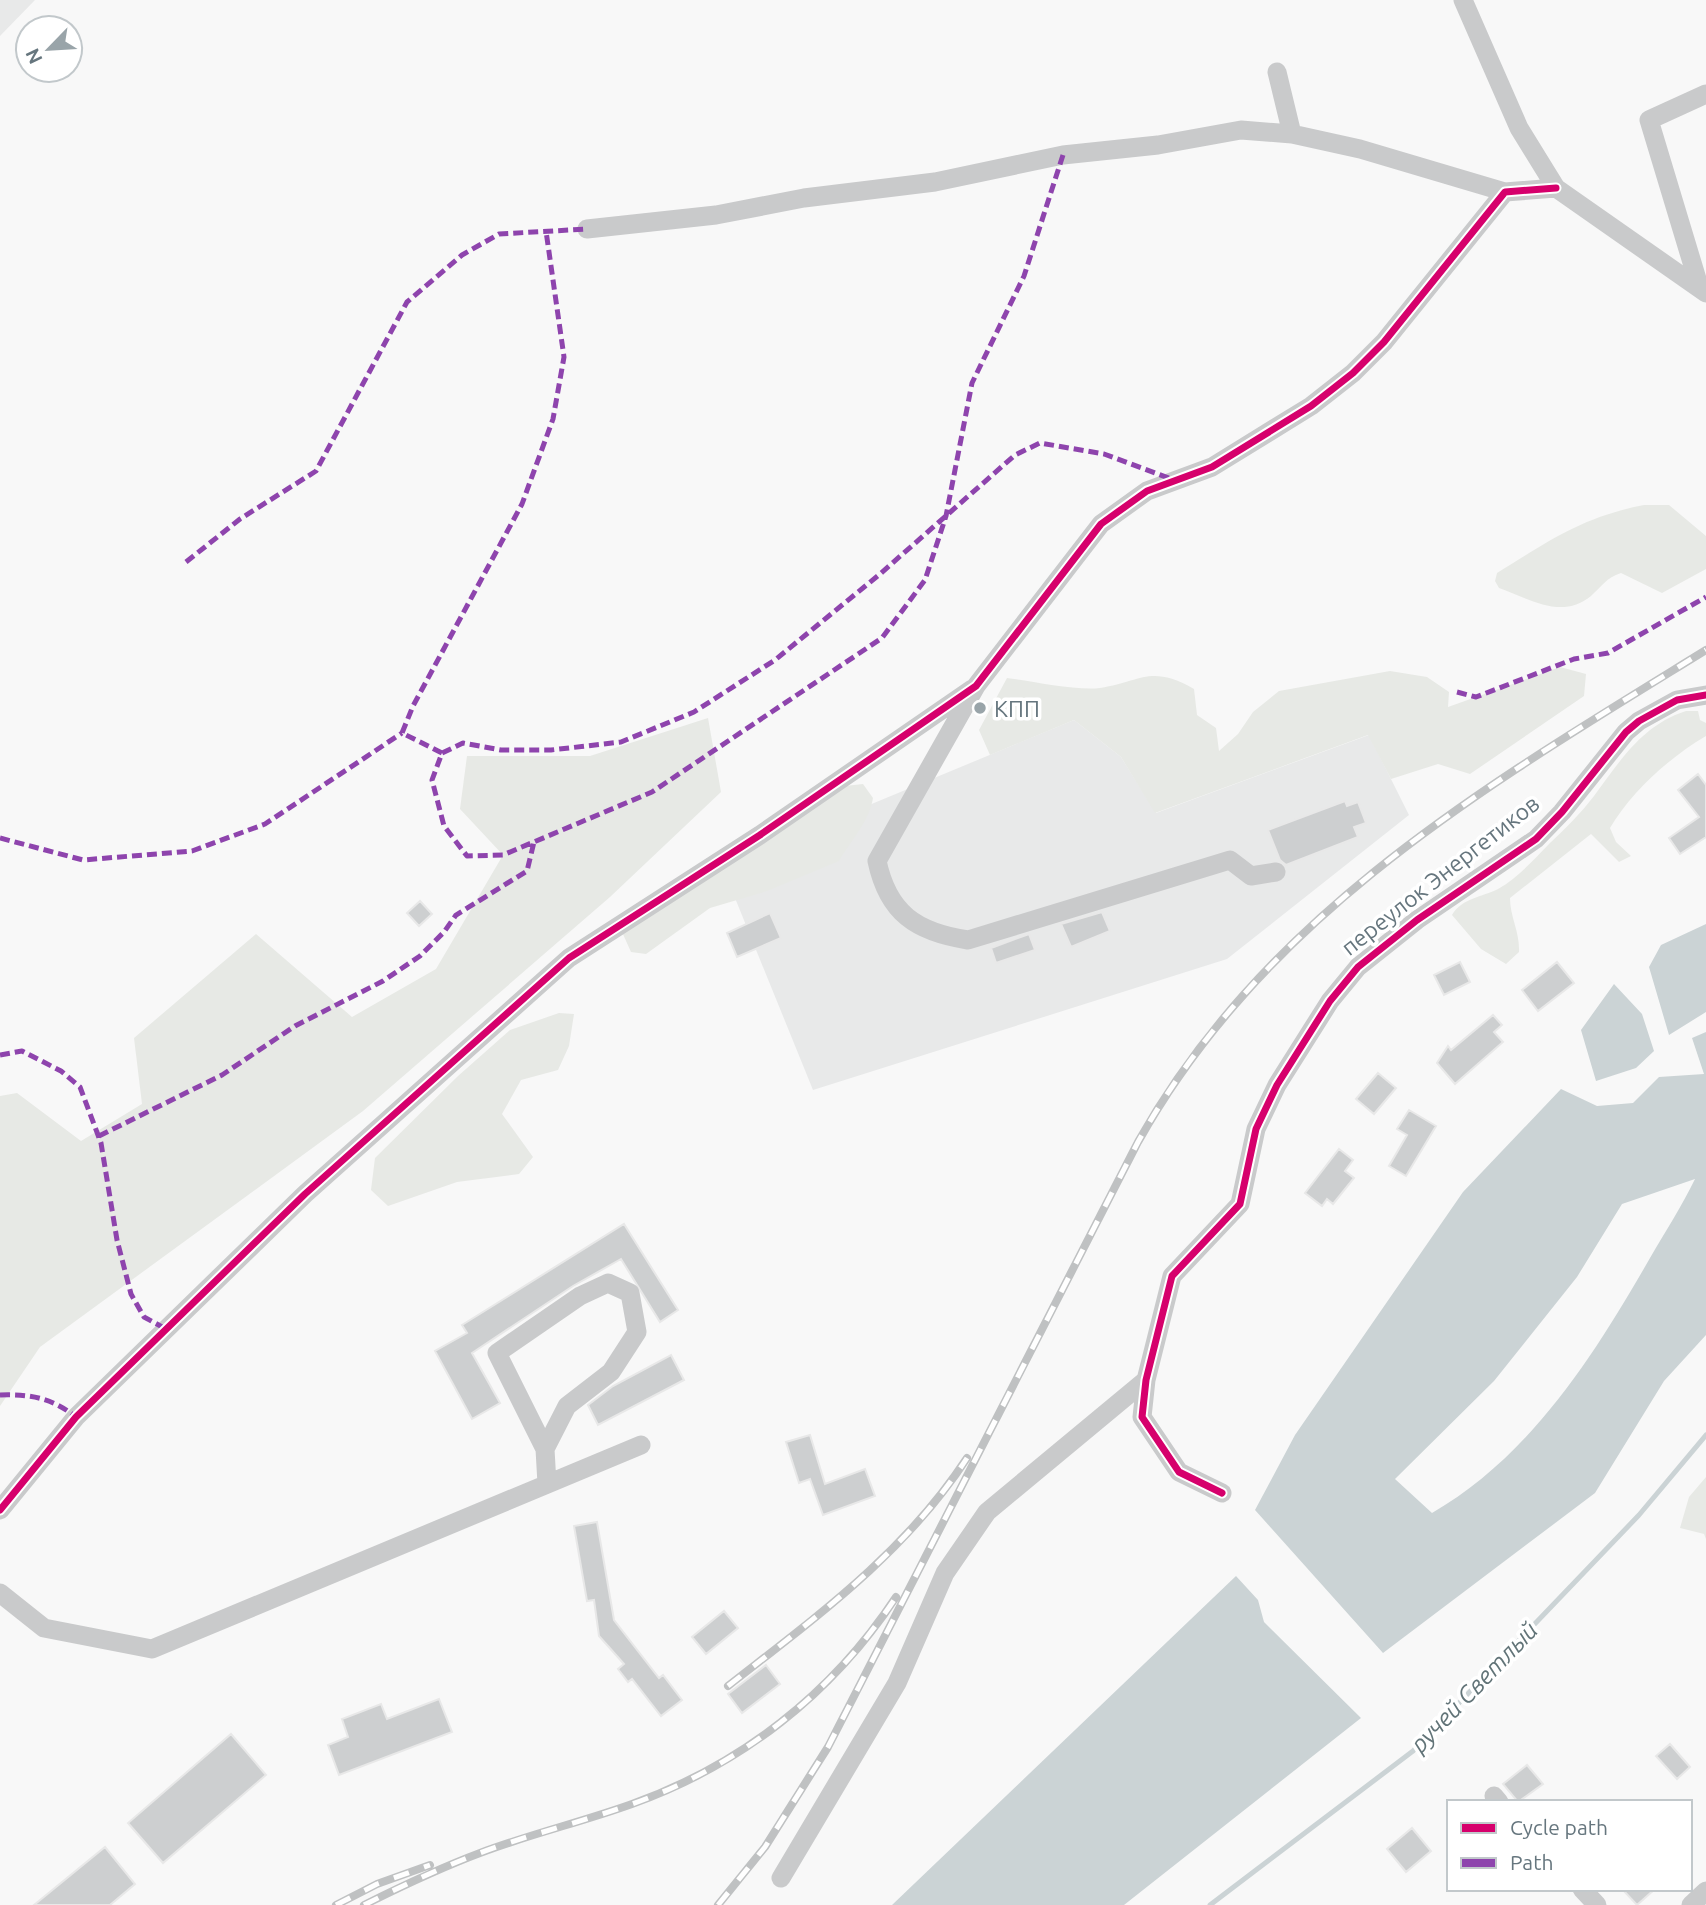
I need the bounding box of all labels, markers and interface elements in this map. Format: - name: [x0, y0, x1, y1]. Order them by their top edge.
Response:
- north arrow: [14, 14, 84, 84]
- text: N: [21, 45, 47, 67]
- place label: КПП: [994, 696, 1040, 721]
- marker: КПП: [972, 700, 988, 716]
- street label: переулок Энергетиков: [1336, 790, 1544, 960]
- water label: ручей Светлый: [1404, 1616, 1543, 1758]
- legend: [1447, 1800, 1692, 1891]
- text: Cycle path: [1510, 1815, 1608, 1839]
- text: Path: [1510, 1850, 1553, 1874]

